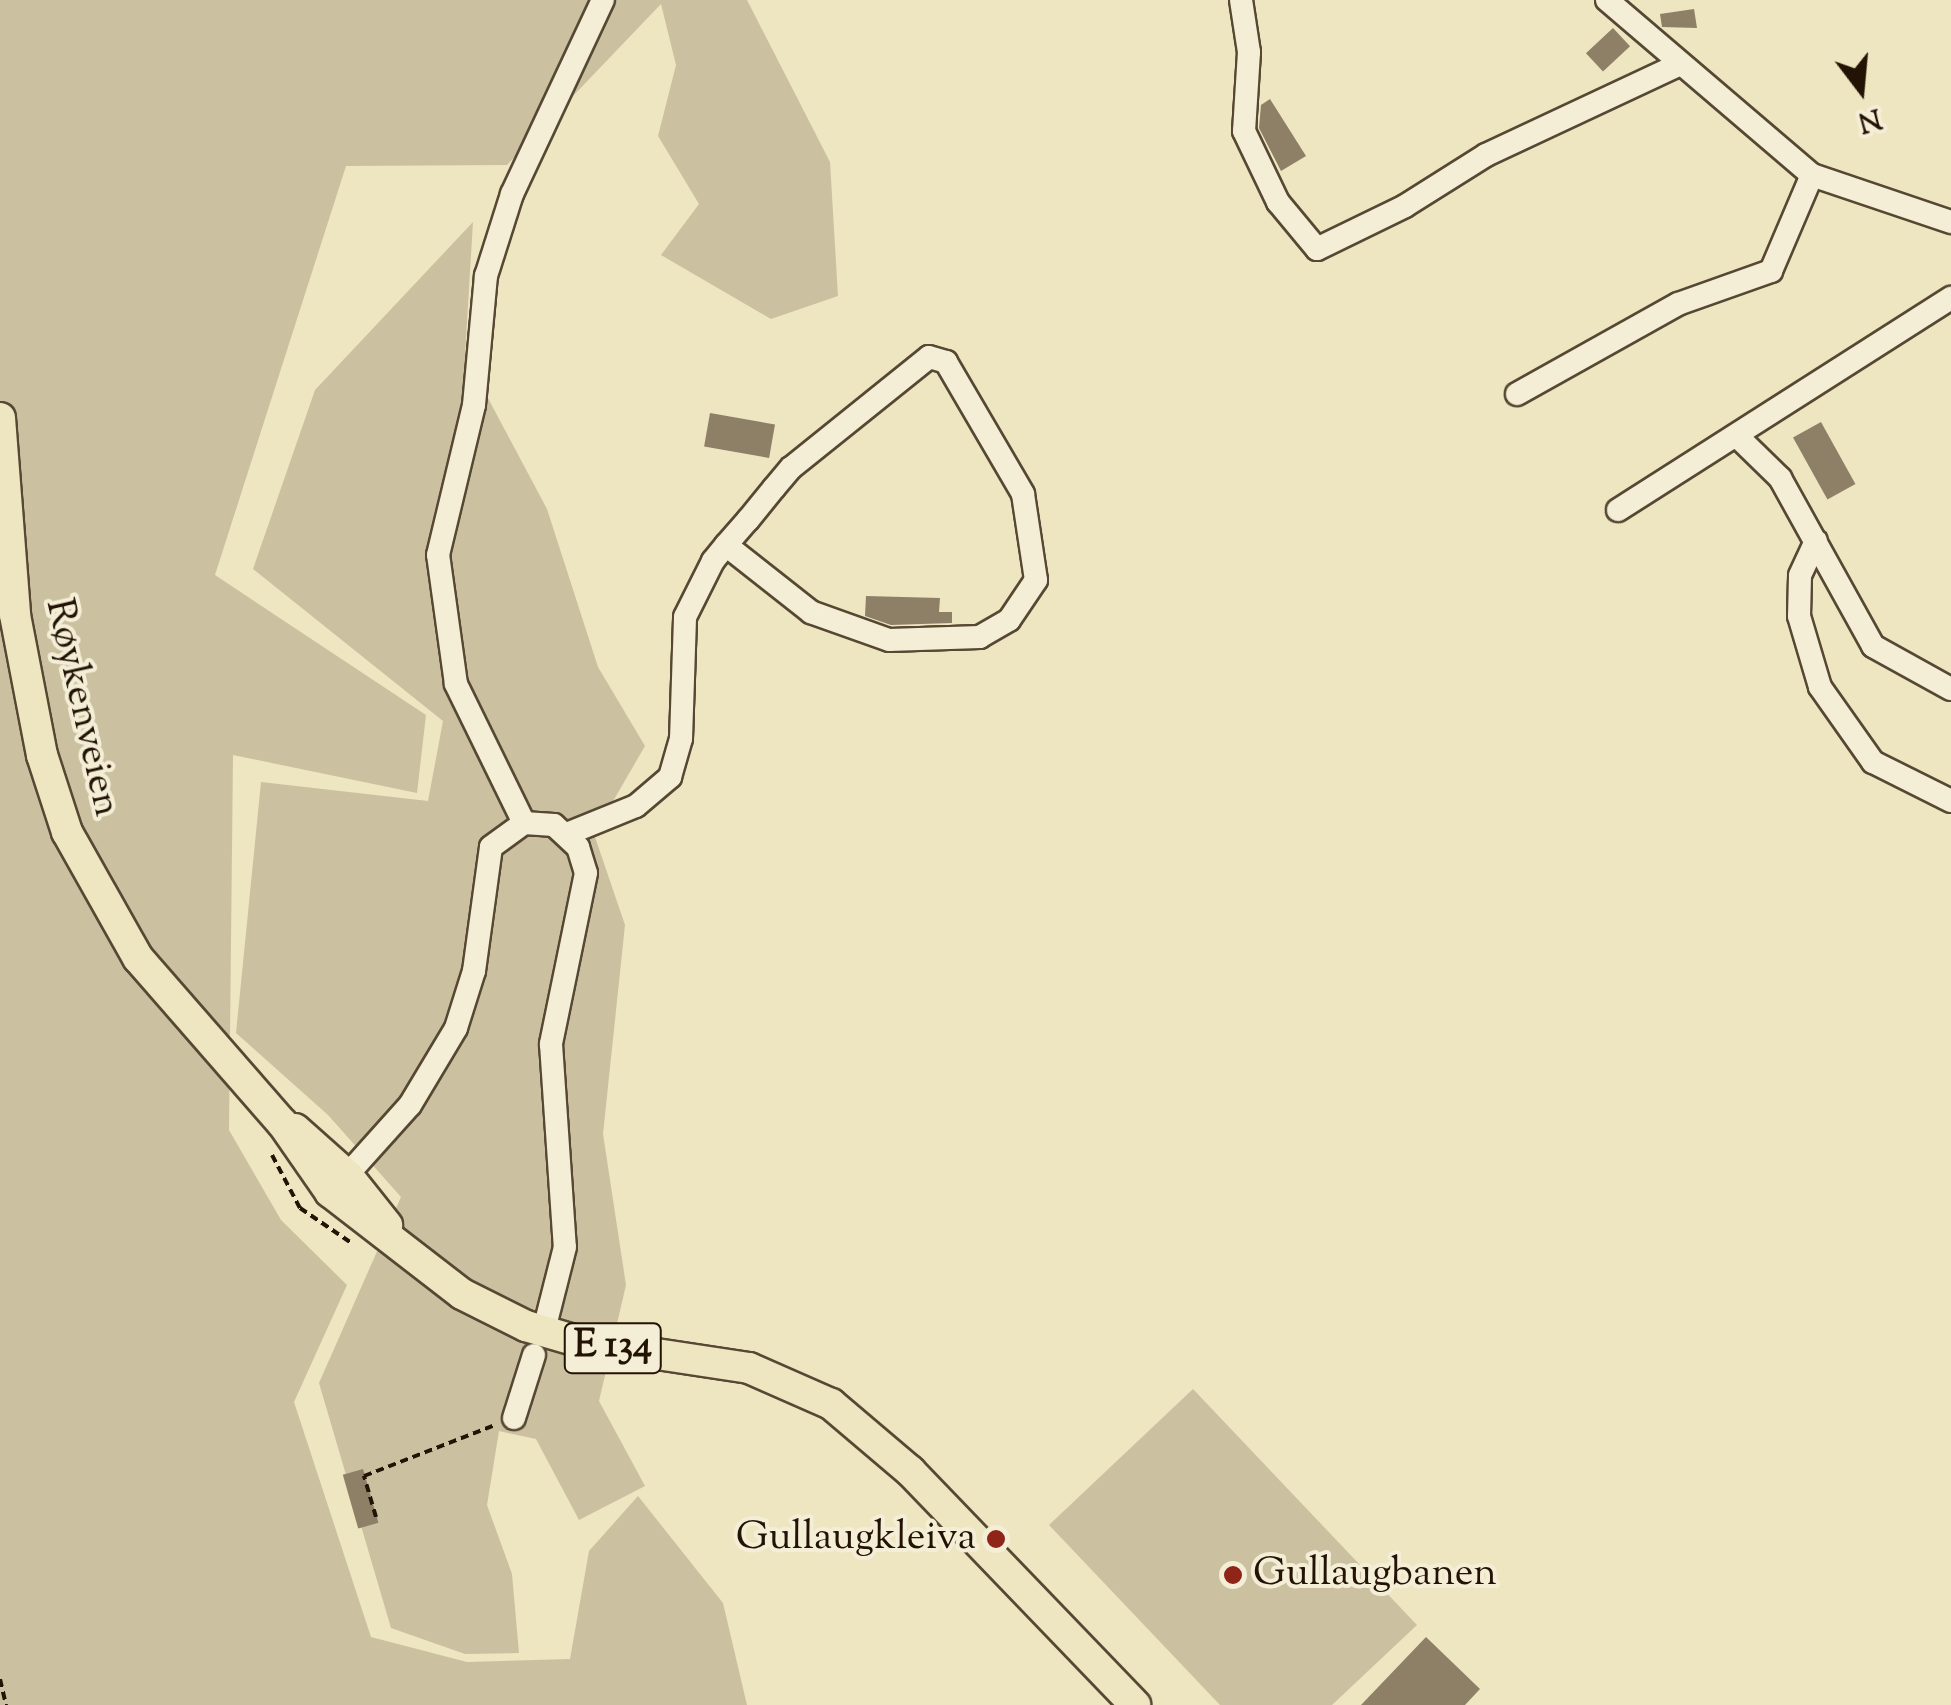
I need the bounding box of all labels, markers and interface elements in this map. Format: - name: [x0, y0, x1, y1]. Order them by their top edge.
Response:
- north arrow: [1811, 40, 1911, 140]
- text: N: [1853, 97, 1886, 141]
- street label: Røykenveien: [33, 594, 129, 822]
- road number: E 134: [563, 1315, 663, 1381]
- place label: Gullaugkleiva: [736, 1515, 976, 1563]
- marker: Gullaugkleiva: [985, 1528, 1007, 1550]
- place label: Gullaugbanen: [1253, 1551, 1497, 1599]
- marker: Gullaugbanen: [1222, 1564, 1244, 1586]

